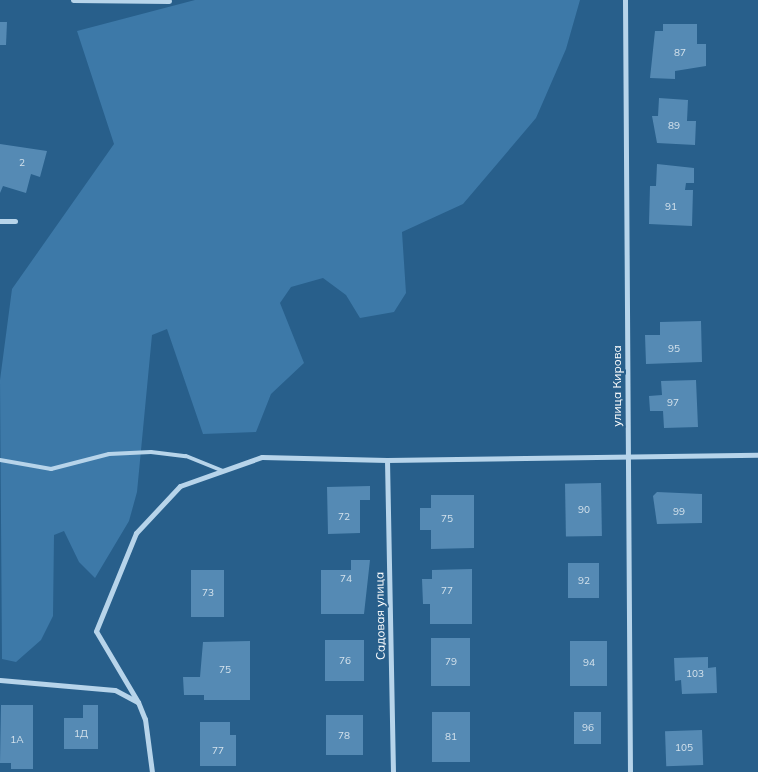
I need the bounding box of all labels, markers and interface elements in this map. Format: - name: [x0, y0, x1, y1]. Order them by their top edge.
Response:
- house number: 87: [674, 47, 686, 59]
- house number: 89: [668, 120, 680, 132]
- house number: 2: [19, 157, 25, 169]
- house number: 91: [665, 201, 677, 213]
- house number: 95: [668, 343, 680, 355]
- street label: улица Кирова: [610, 345, 624, 427]
- house number: 97: [667, 397, 679, 409]
- house number: 90: [578, 504, 590, 516]
- house number: 99: [673, 506, 685, 518]
- house number: 72: [338, 511, 350, 523]
- house number: 75: [441, 513, 453, 525]
- street label: Садовая улица: [372, 572, 388, 660]
- house number: 74: [340, 573, 352, 585]
- house number: 92: [578, 575, 590, 587]
- house number: 77: [441, 585, 453, 597]
- house number: 73: [202, 587, 214, 599]
- house number: 76: [339, 655, 351, 667]
- house number: 79: [445, 656, 457, 668]
- house number: 94: [583, 657, 595, 669]
- house number: 75: [219, 664, 231, 676]
- house number: 103: [686, 668, 704, 680]
- house number: 96: [582, 722, 594, 734]
- house number: 1Д: [74, 728, 88, 740]
- house number: 78: [338, 730, 350, 742]
- house number: 81: [445, 731, 457, 743]
- house number: 1А: [10, 734, 24, 746]
- house number: 105: [675, 742, 693, 754]
- house number: 77: [212, 745, 224, 757]

